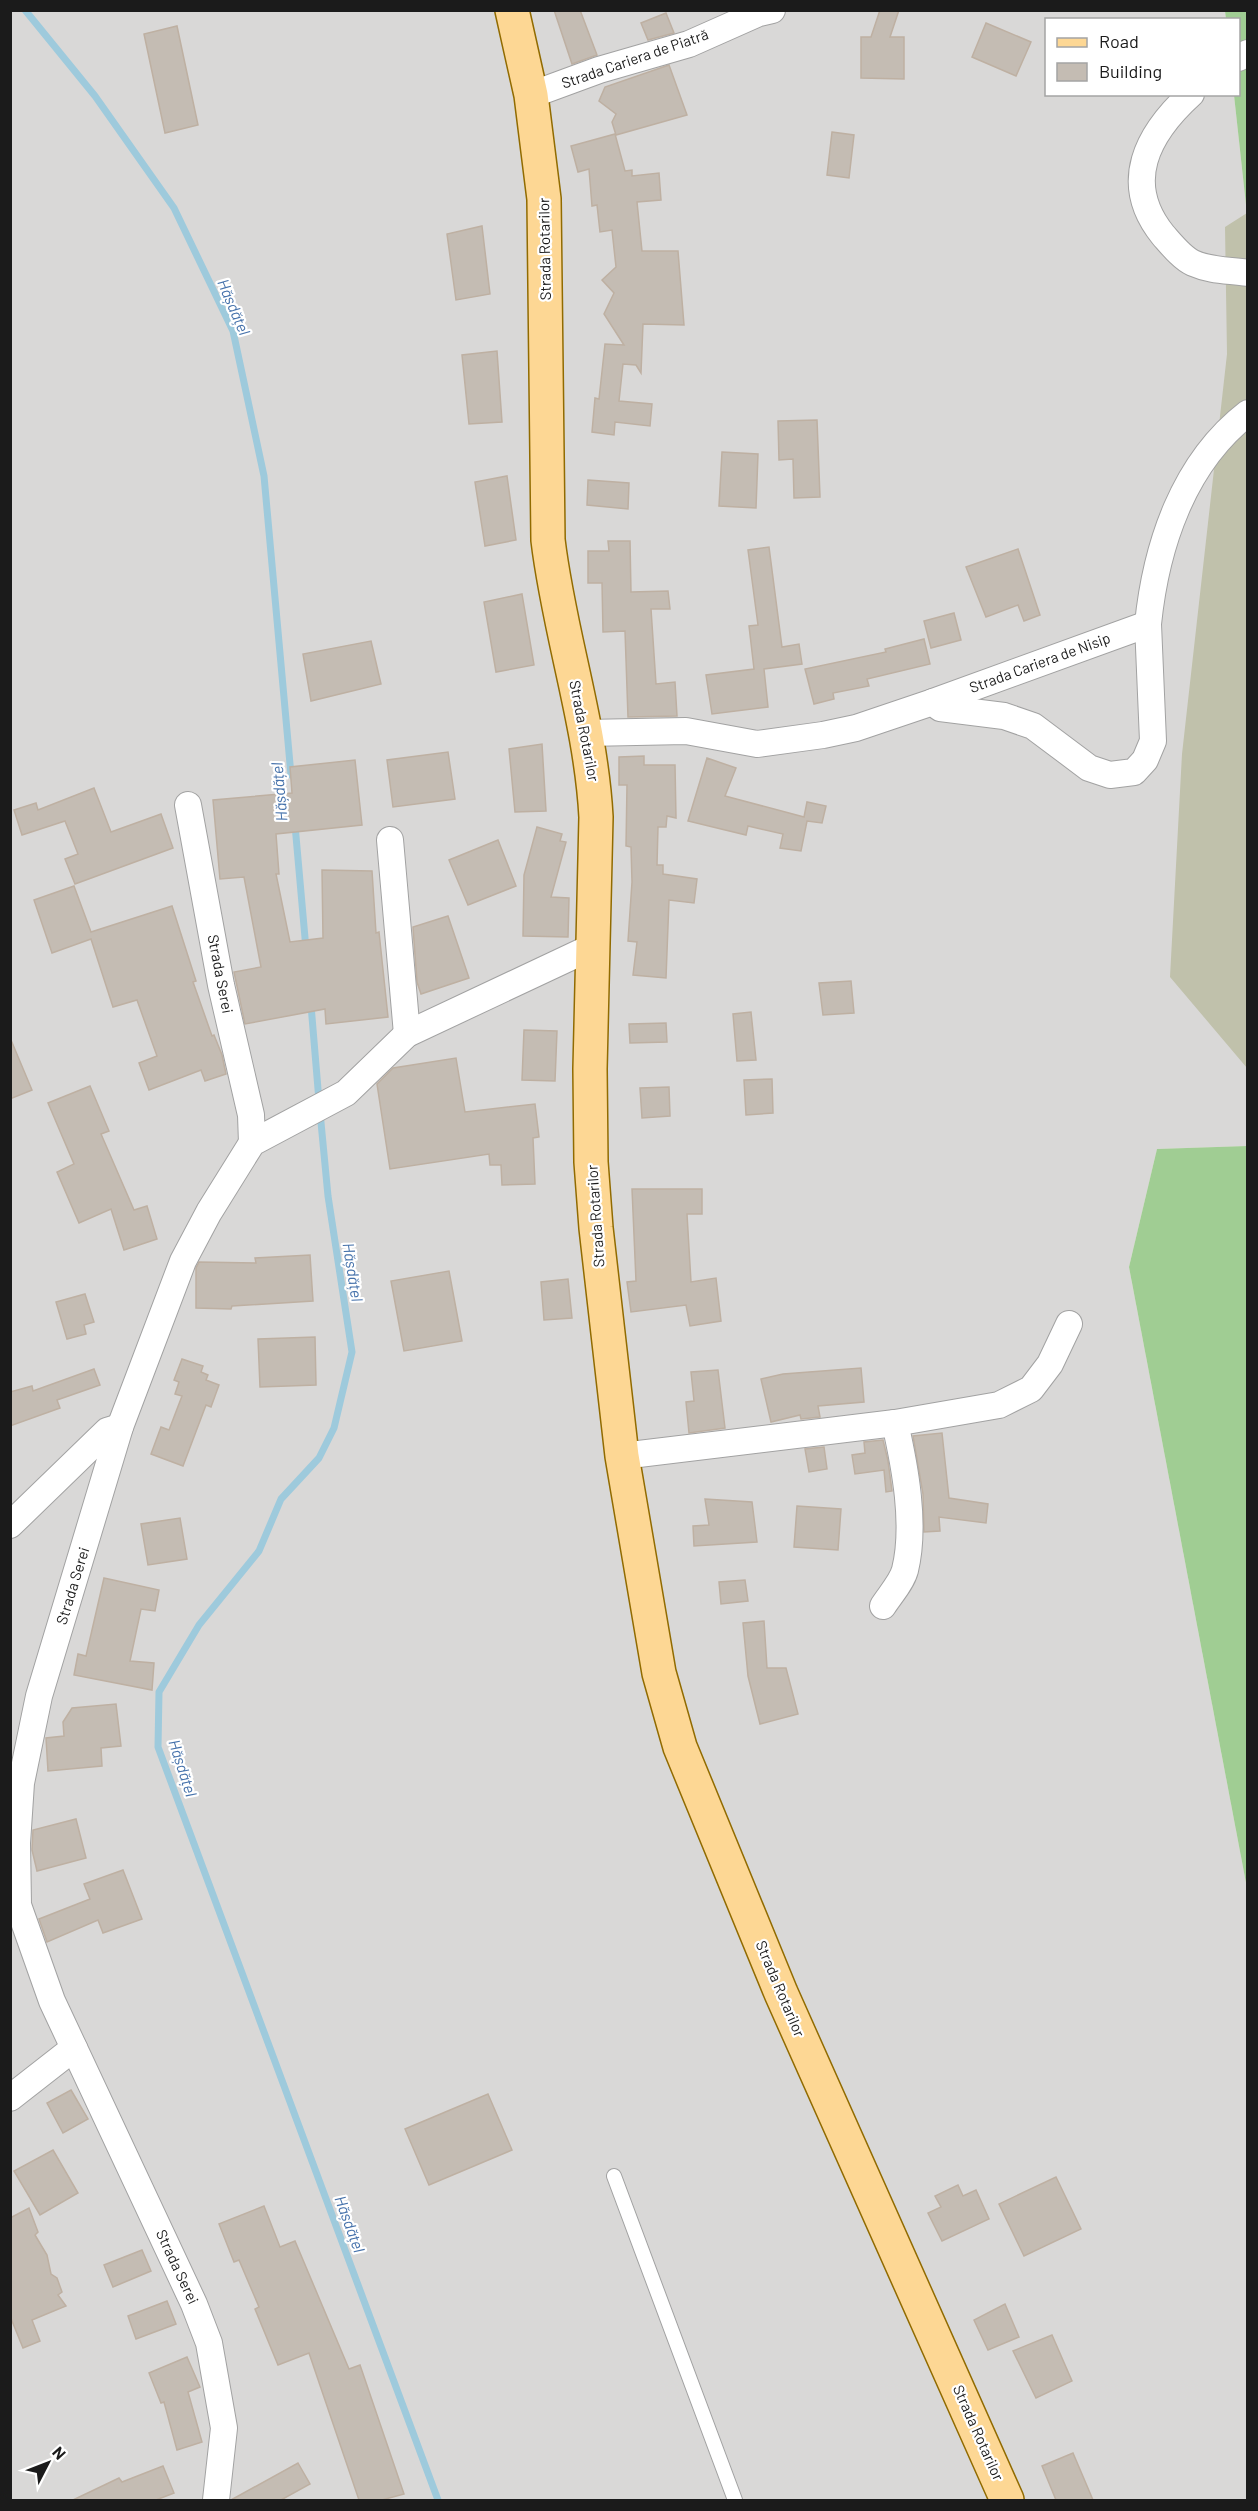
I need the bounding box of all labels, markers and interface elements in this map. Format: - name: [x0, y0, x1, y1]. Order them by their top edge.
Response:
- legend: [1045, 18, 1240, 96]
- street label: Strada Cariera de Piatră: [559, 24, 711, 92]
- text: Road: [1099, 30, 1139, 52]
- text: Building: [1099, 60, 1162, 82]
- street label: Strada Rotarilor: [534, 197, 554, 301]
- water label: Hășdățel: [214, 276, 255, 338]
- street label: Strada Cariera de Nisip: [967, 628, 1113, 696]
- street label: Strada Rotarilor: [566, 679, 604, 784]
- water label: Hășdățel: [266, 761, 291, 822]
- street label: Strada Serei: [205, 933, 237, 1015]
- street label: Strada Rotarilor: [582, 1164, 608, 1268]
- water label: Hășdățel: [339, 1241, 368, 1303]
- street label: Strada Serei: [52, 1545, 92, 1627]
- water label: Hășdățel: [165, 1737, 202, 1799]
- street label: Strada Rotarilor: [753, 1938, 810, 2040]
- water label: Hășdățel: [331, 2193, 370, 2255]
- street label: Strada Serei: [153, 2226, 203, 2307]
- street label: Strada Rotarilor: [950, 2382, 1008, 2484]
- north arrow: [18, 2433, 78, 2493]
- text: N: [49, 2442, 70, 2463]

